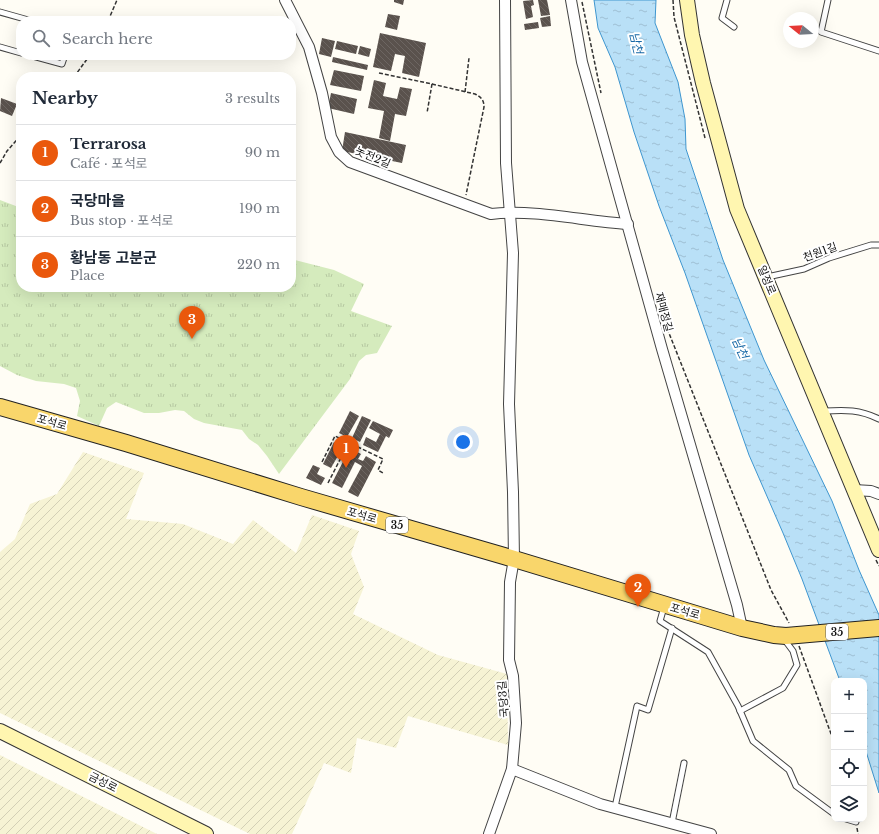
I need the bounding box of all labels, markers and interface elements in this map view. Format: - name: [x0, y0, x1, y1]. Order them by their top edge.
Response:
- north arrow: [783, 12, 819, 48]
- search box: [16, 16, 296, 60]
- icon: search: [30, 27, 52, 49]
- text: Search here: [62, 29, 153, 48]
- water label: 남천: [627, 30, 647, 57]
- text: Nearby: [32, 88, 98, 109]
- text: 3 results: [225, 90, 280, 107]
- text: Terrarosa: [70, 134, 146, 153]
- street label: 놋전2길: [353, 143, 393, 171]
- text: 1: [42, 144, 48, 161]
- text: 90 m: [245, 144, 280, 161]
- text: Café · 포석로: [70, 155, 147, 172]
- text: 국당마을: [70, 191, 125, 210]
- text: 2: [41, 200, 49, 217]
- text: 190 m: [239, 200, 280, 217]
- text: Bus stop · 포석로: [70, 212, 173, 229]
- street label: 천원1길: [801, 239, 839, 265]
- text: 황남동 고분군: [70, 248, 157, 267]
- text: 3: [41, 256, 49, 273]
- text: 220 m: [237, 256, 280, 273]
- street label: 일정로: [755, 263, 779, 297]
- text: Place: [70, 267, 105, 284]
- street label: 재매정길: [652, 291, 676, 333]
- pin: 3: [179, 306, 205, 339]
- water label: 남천: [729, 335, 753, 363]
- street label: 포석로: [35, 411, 69, 433]
- your location: [453, 432, 473, 452]
- pin: 1: [333, 435, 359, 468]
- street label: 포석로: [345, 504, 379, 526]
- road number: 35: [386, 517, 408, 533]
- pin: 2: [625, 574, 651, 607]
- street label: 포석로: [668, 600, 702, 622]
- road number: 35: [826, 624, 848, 640]
- map controls: [831, 678, 867, 822]
- button: +: [831, 678, 867, 714]
- street label: 국당3길: [494, 680, 512, 718]
- button: −: [831, 714, 867, 750]
- button: locate: [831, 750, 867, 786]
- street label: 금성로: [86, 769, 120, 795]
- button: layers: [831, 786, 867, 822]

